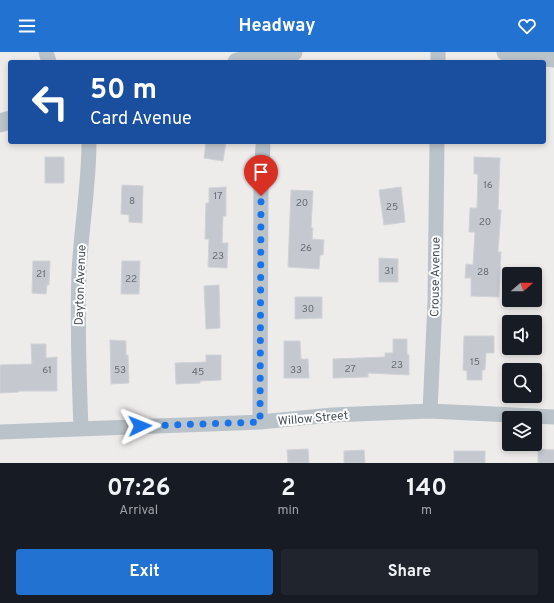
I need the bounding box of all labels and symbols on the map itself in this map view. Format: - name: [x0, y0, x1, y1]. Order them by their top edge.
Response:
- pin: [244, 155, 278, 196]
- house number: 16: [483, 179, 493, 192]
- house number: 17: [214, 190, 222, 203]
- house number: 8: [129, 195, 135, 208]
- house number: 20: [296, 197, 308, 210]
- house number: 25: [386, 201, 398, 214]
- house number: 20: [479, 216, 491, 229]
- street label: Crouse Avenue: [427, 237, 445, 317]
- house number: 26: [300, 242, 312, 255]
- street label: Dayton Avenue: [72, 244, 90, 326]
- house number: 23: [212, 250, 224, 263]
- house number: 31: [384, 265, 394, 278]
- house number: 28: [477, 266, 489, 279]
- north arrow: [502, 267, 542, 307]
- house number: 21: [36, 268, 46, 281]
- house number: 22: [125, 273, 137, 286]
- house number: 30: [302, 303, 314, 316]
- house number: 15: [470, 356, 480, 369]
- house number: 23: [391, 359, 403, 372]
- house number: 27: [344, 363, 356, 376]
- house number: 61: [42, 364, 52, 377]
- house number: 53: [114, 364, 126, 377]
- house number: 33: [290, 364, 302, 377]
- house number: 45: [192, 366, 204, 379]
- position arrow: [119, 405, 161, 447]
- street label: Willow Street: [277, 408, 349, 430]

